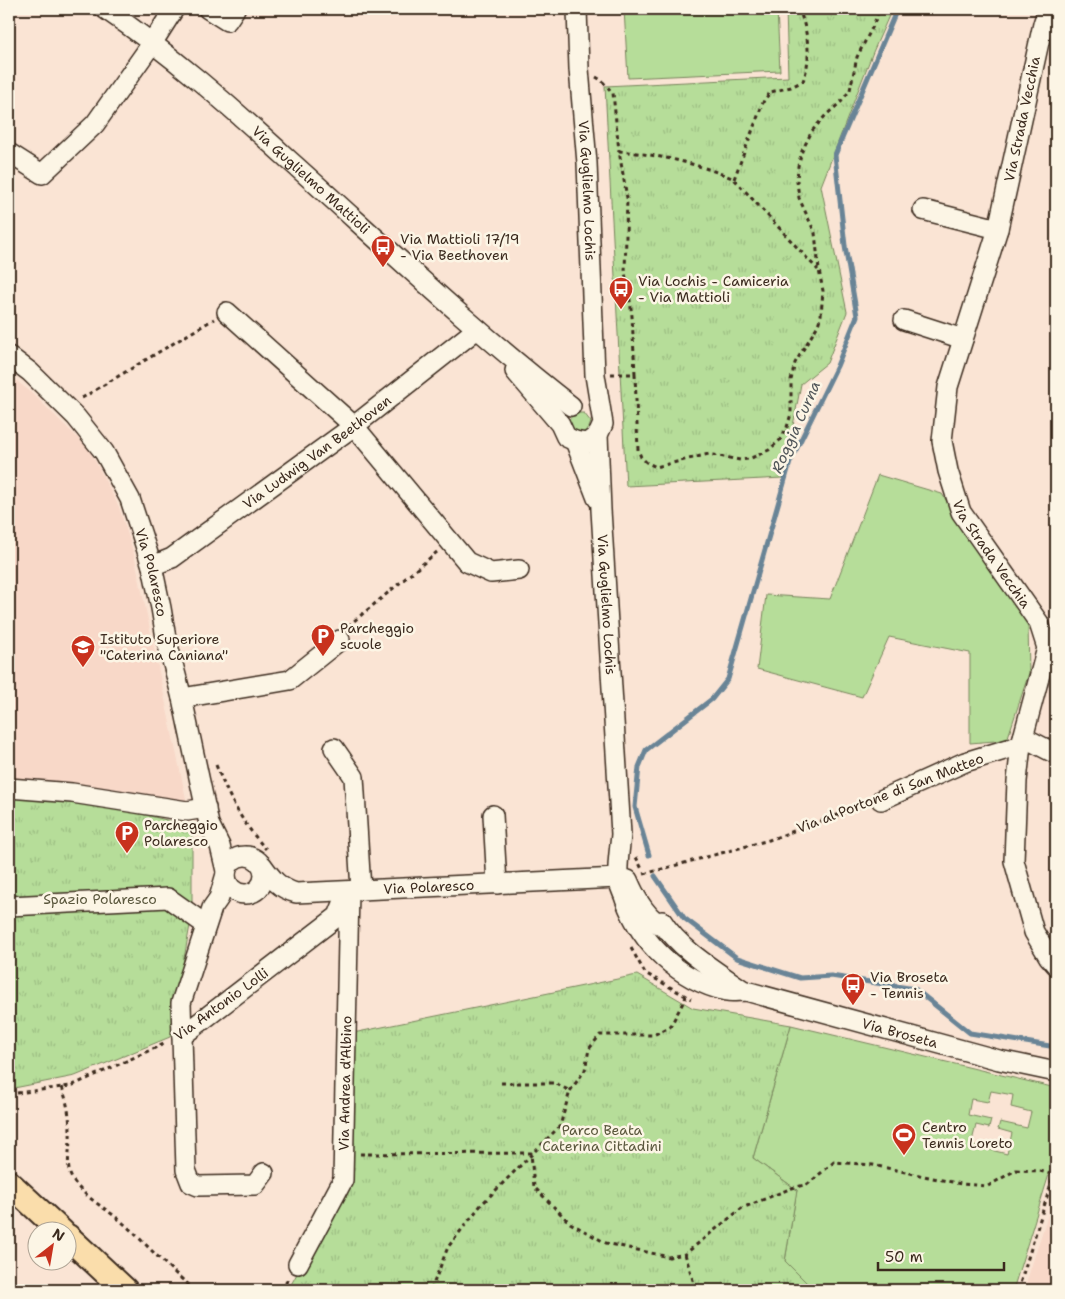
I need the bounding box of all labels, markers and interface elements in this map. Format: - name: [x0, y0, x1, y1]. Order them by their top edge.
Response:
- street label: Via Strada Vecchia: [1000, 54, 1044, 183]
- street label: Via Guglielmo Lochis: [574, 120, 600, 261]
- street label: Via Guglielmo Mattioli: [248, 122, 374, 238]
- place label: Via Mattioli 17/19 - Via Beethoven: [400, 230, 520, 264]
- bus stop icon: Via Mattioli 17/19 - Via Beethoven: [370, 234, 396, 268]
- place label: Via Lochis - Camiceria - Via Mattioli: [638, 272, 789, 306]
- bus stop icon: Via Lochis - Camiceria - Via Mattioli: [608, 276, 634, 310]
- water label: Roggia Curna: [767, 378, 825, 476]
- street label: Via Ludwig Van Beethoven: [239, 391, 395, 513]
- street label: Via Strada Vecchia: [949, 498, 1035, 612]
- street label: Via Polaresco: [131, 526, 171, 618]
- street label: Via Guglielmo Lochis: [594, 534, 620, 675]
- place label: Parcheggio scuole: [340, 619, 414, 653]
- parking icon: Parcheggio scuole: [310, 623, 336, 657]
- place label: Istituto Superiore "Caterina Caniana": [100, 630, 228, 664]
- school or university icon: Istituto Superiore "Caterina Caniana": [70, 634, 96, 668]
- street label: Via al Portone di San Matteo: [794, 749, 986, 837]
- place label: Parcheggio Polaresco: [144, 816, 218, 850]
- parking icon: Parcheggio Polaresco: [114, 820, 140, 854]
- street label: Via Polaresco: [383, 876, 475, 898]
- park label: Spazio Polaresco: [43, 890, 157, 908]
- street label: Via Antonio Lolli: [170, 964, 272, 1044]
- place label: Via Broseta - Tennis: [870, 968, 948, 1002]
- bus stop icon: Via Broseta - Tennis: [840, 972, 866, 1006]
- street label: Via Broseta: [860, 1014, 940, 1052]
- street label: Via Andrea d'Albino: [335, 1015, 355, 1151]
- place label: Centro Tennis Loreto: [922, 1118, 1013, 1152]
- park label: Parco Beata Caterina Cittadini: [542, 1121, 662, 1155]
- sports icon: Centro Tennis Loreto: [891, 1122, 917, 1156]
- north arrow: [28, 1222, 78, 1272]
- text: N: [49, 1224, 68, 1245]
- scale bar: [878, 1239, 1004, 1271]
- text: 50 m: [885, 1247, 923, 1267]

